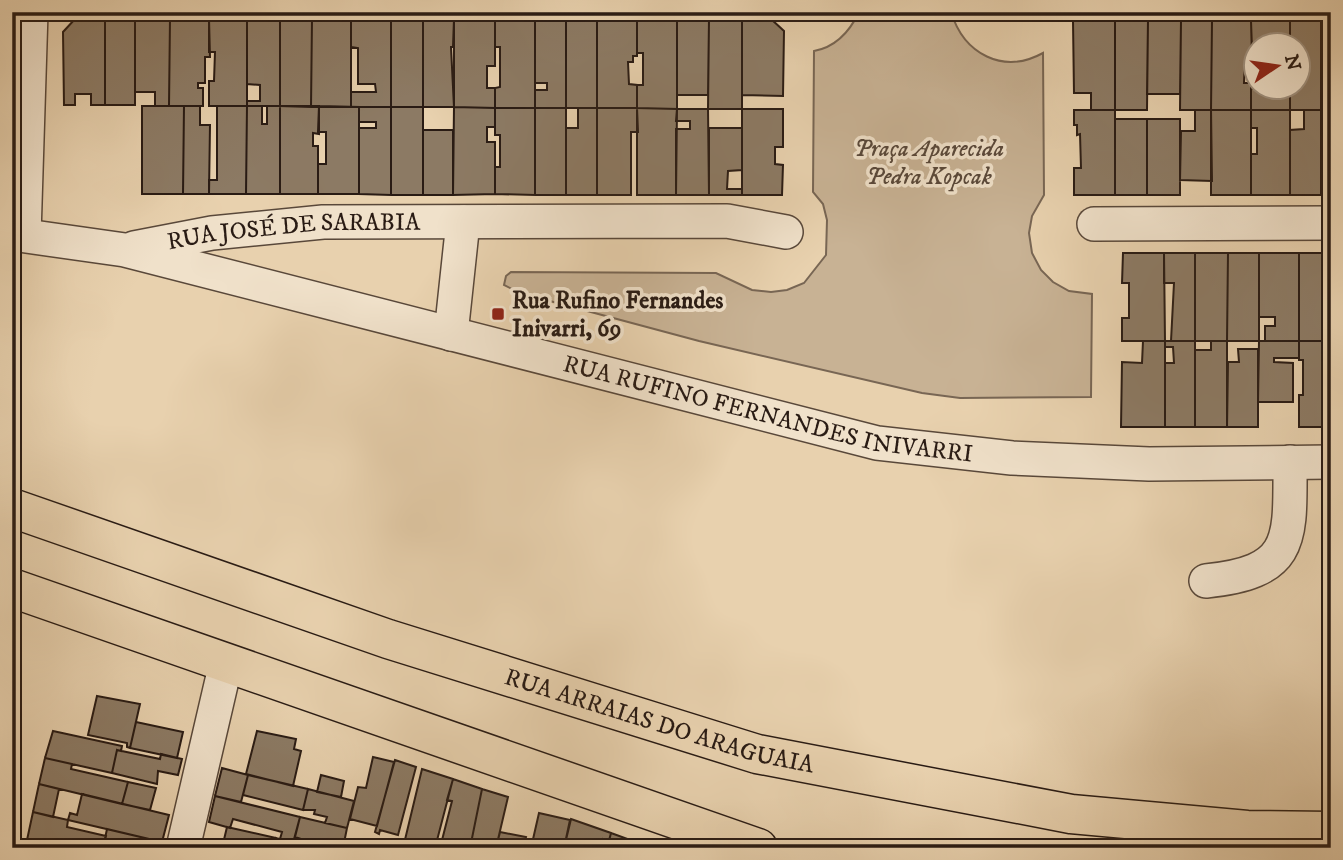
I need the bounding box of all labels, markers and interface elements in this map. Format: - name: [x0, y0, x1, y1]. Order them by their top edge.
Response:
- north arrow: [1242, 32, 1312, 102]
- text: N: [1279, 52, 1305, 73]
- park label: Praça Aparecida Pedra Kopcak: [854, 134, 1004, 192]
- street label: RUA JOSÉ DE SARABIA: [165, 208, 421, 257]
- place label: Rua Rufino Fernandes Inivarri, 69: [512, 286, 723, 344]
- marker: Rua Rufino Fernandes Inivarri, 69: [490, 306, 506, 322]
- street label: RUA RUFINO FERNANDES INIVARRI: [560, 349, 974, 470]
- street label: RUA ARRAIAS DO ARAGUAIA: [501, 662, 817, 781]

